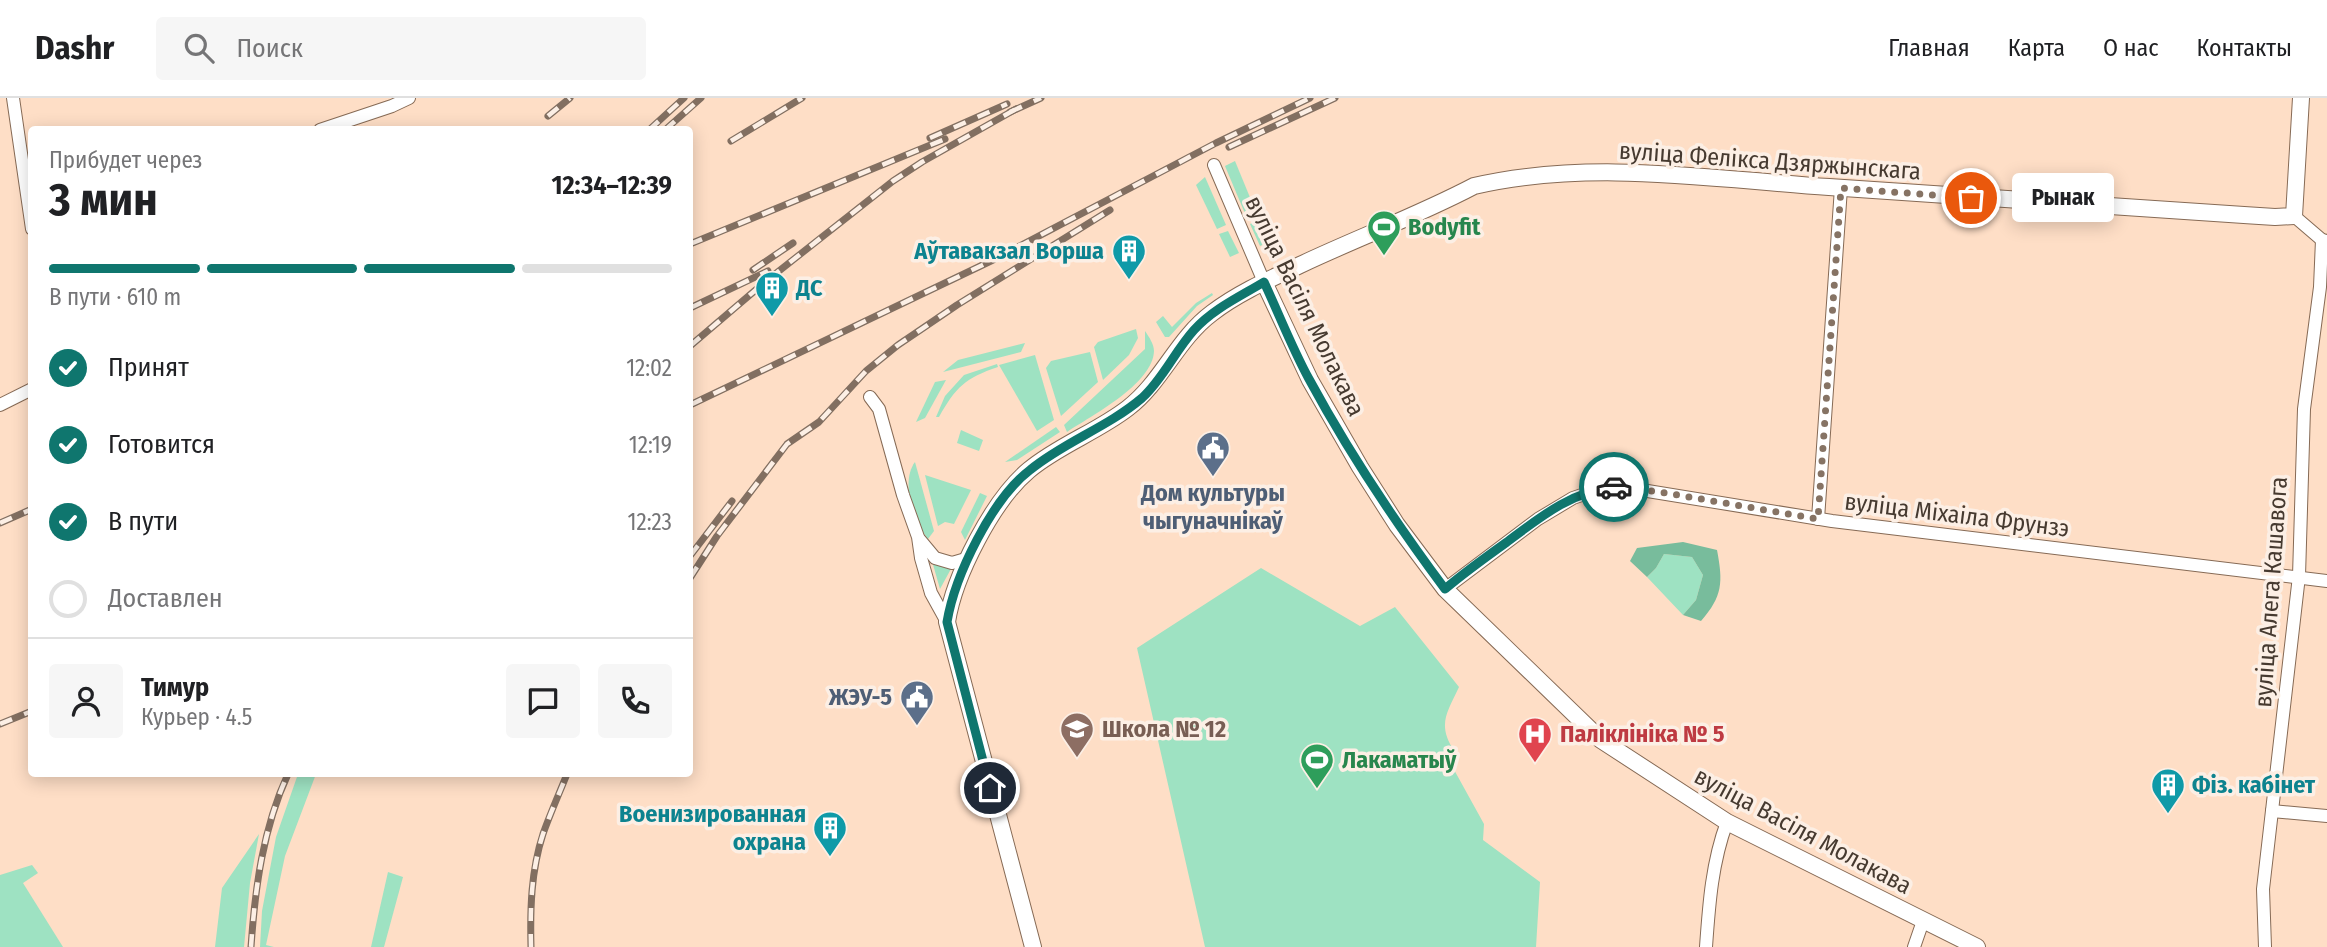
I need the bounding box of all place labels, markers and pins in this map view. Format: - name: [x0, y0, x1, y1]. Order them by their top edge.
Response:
- pin: [1941, 168, 2001, 228]
- callout: Рынак: [2013, 174, 2114, 222]
- sports icon: Bodyfit: [1365, 208, 1403, 257]
- place label: Bodyfit: [1408, 213, 1481, 241]
- building icon: Аўтавакзал Ворша: [1110, 232, 1148, 281]
- place label: Аўтавакзал Ворша: [913, 237, 1104, 265]
- building icon: ДС: [753, 269, 791, 318]
- place label: ДС: [795, 274, 823, 302]
- public building icon: Дом культуры чыгуначнікаў: [1194, 429, 1232, 478]
- place label: Дом культуры чыгуначнікаў: [1140, 479, 1285, 535]
- public building icon: ЖЭУ-5: [898, 678, 936, 727]
- place label: ЖЭУ-5: [828, 683, 892, 711]
- school or university icon: Школа № 12: [1058, 710, 1096, 759]
- place label: Школа № 12: [1102, 715, 1226, 743]
- hospital icon: Паліклініка № 5: [1516, 715, 1554, 764]
- place label: Паліклініка № 5: [1560, 720, 1725, 748]
- sports icon: Лакаматыў: [1298, 741, 1336, 790]
- place label: Лакаматыў: [1342, 746, 1457, 774]
- pin: [960, 758, 1020, 818]
- building icon: Фіз. кабінет: [2149, 766, 2187, 815]
- place label: Фіз. кабінет: [2192, 771, 2316, 799]
- place label: Военизированная охрана: [619, 800, 806, 856]
- building icon: Военизированная охрана: [811, 809, 849, 858]

